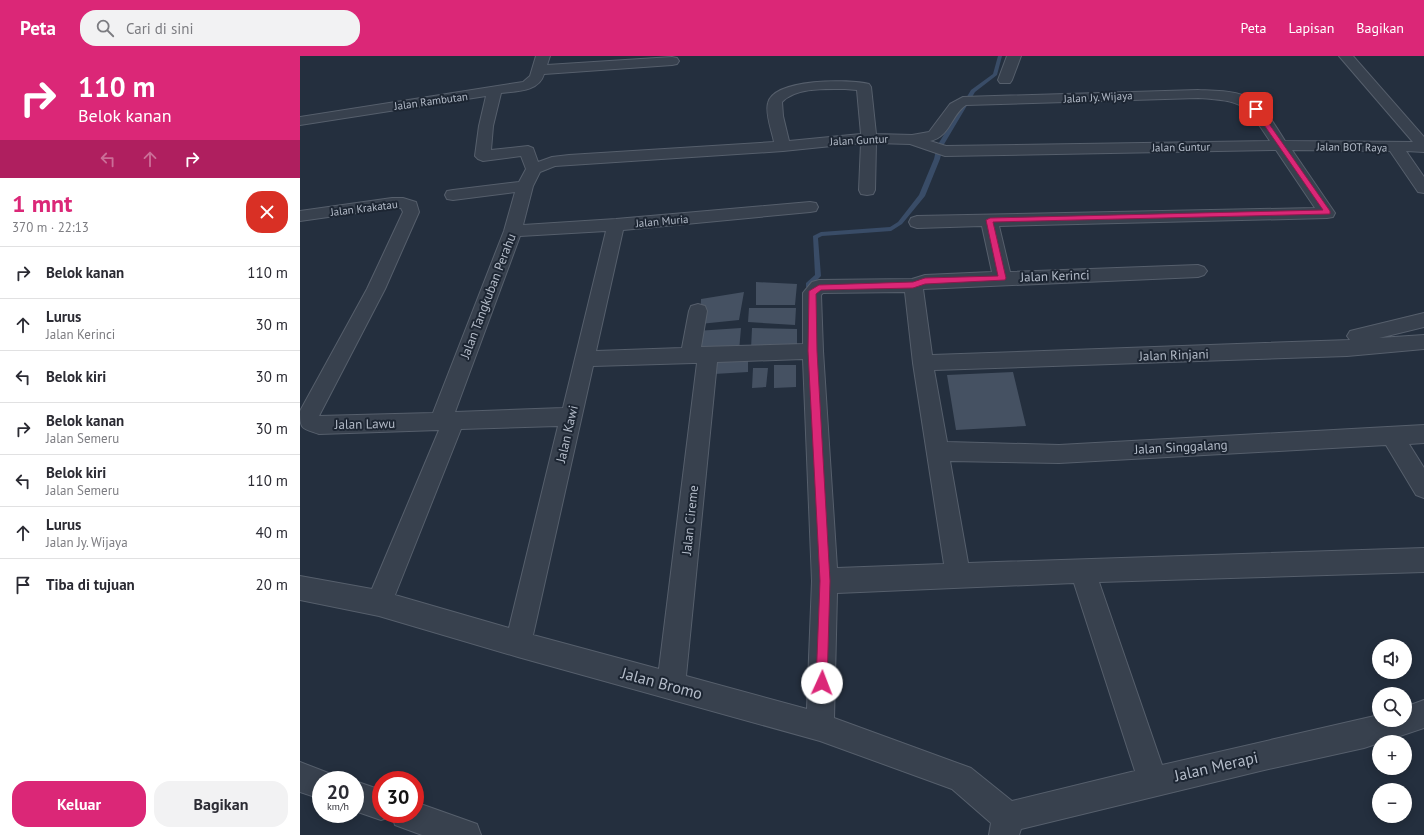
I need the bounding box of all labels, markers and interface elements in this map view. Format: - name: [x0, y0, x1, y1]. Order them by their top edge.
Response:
- search box: [80, 10, 360, 46]
- text: Peta: [20, 16, 56, 40]
- icon: search: [94, 17, 116, 39]
- text: Cari di sini: [126, 19, 193, 38]
- text: Peta: [1240, 19, 1267, 37]
- text: Lapisan: [1289, 19, 1334, 37]
- text: Bagikan: [1356, 19, 1404, 37]
- text: 110 m: [78, 68, 155, 105]
- icon: right: [12, 72, 64, 124]
- street label: Jalan Jy. Wijaya: [1062, 88, 1133, 106]
- street label: Jalan Rambutan: [392, 89, 469, 113]
- pin: [1239, 92, 1273, 126]
- icon: arrive: [1245, 98, 1267, 120]
- text: Belok kanan: [78, 104, 172, 127]
- street label: Jalan Guntur: [828, 131, 889, 149]
- street label: Jalan Guntur: [1151, 139, 1211, 155]
- street label: Jalan BOT Raya: [1315, 139, 1388, 155]
- icon: left: [97, 148, 119, 170]
- icon: ahead: [139, 148, 161, 170]
- icon: right: [181, 148, 203, 170]
- text: 1 mnt: [12, 188, 72, 219]
- button: close: [246, 191, 288, 233]
- street label: Jalan Krakatau: [329, 197, 399, 219]
- street label: Jalan Muria: [634, 212, 689, 230]
- text: 370 m · 22:13: [12, 219, 89, 236]
- street label: Jalan Tangkuban Perahu: [456, 231, 520, 362]
- icon: right: [12, 262, 34, 284]
- text: Belok kanan: [46, 263, 124, 282]
- text: 110 m: [247, 263, 288, 282]
- street label: Jalan Kerinci: [1019, 266, 1090, 286]
- text: Lurus: [46, 307, 81, 326]
- icon: ahead: [12, 314, 34, 336]
- text: 30 m: [255, 315, 288, 334]
- text: Jalan Kerinci: [46, 326, 115, 343]
- street label: Jalan Rinjani: [1138, 345, 1209, 365]
- icon: left: [12, 366, 34, 388]
- text: Belok kiri: [46, 367, 106, 386]
- text: 30 m: [255, 367, 288, 386]
- street label: Jalan Kawi: [552, 404, 582, 465]
- text: Belok kanan: [46, 411, 124, 430]
- street label: Jalan Lawu: [334, 415, 395, 433]
- icon: right: [12, 418, 34, 440]
- text: 30 m: [255, 419, 288, 438]
- text: Jalan Semeru: [46, 430, 119, 447]
- street label: Jalan Singgalang: [1133, 436, 1228, 458]
- text: Belok kiri: [46, 463, 106, 482]
- icon: left: [12, 470, 34, 492]
- text: 110 m: [247, 471, 288, 490]
- text: Jalan Semeru: [46, 482, 119, 499]
- street label: Jalan Cireme: [678, 484, 702, 557]
- text: Lurus: [46, 515, 81, 534]
- icon: ahead: [12, 522, 34, 544]
- text: 40 m: [255, 523, 288, 542]
- text: Jalan Jy. Wijaya: [46, 534, 128, 551]
- icon: arrive: [12, 574, 34, 596]
- text: Tiba di tujuan: [46, 575, 135, 594]
- text: 20 m: [255, 575, 288, 594]
- map controls: [1372, 639, 1412, 823]
- button: sound: [1372, 639, 1412, 679]
- street label: Jalan Bromo: [618, 662, 705, 703]
- position arrow: [801, 662, 843, 704]
- button: search: [1372, 687, 1412, 727]
- button: +: [1372, 735, 1412, 775]
- street label: Jalan Merapi: [1171, 747, 1260, 786]
- speed limit sign: 30: [372, 771, 424, 823]
- text: 20: [327, 779, 349, 805]
- button: Keluar: [12, 781, 146, 827]
- button: Bagikan: [154, 781, 288, 827]
- button: −: [1372, 783, 1412, 823]
- text: km/h: [327, 800, 349, 813]

